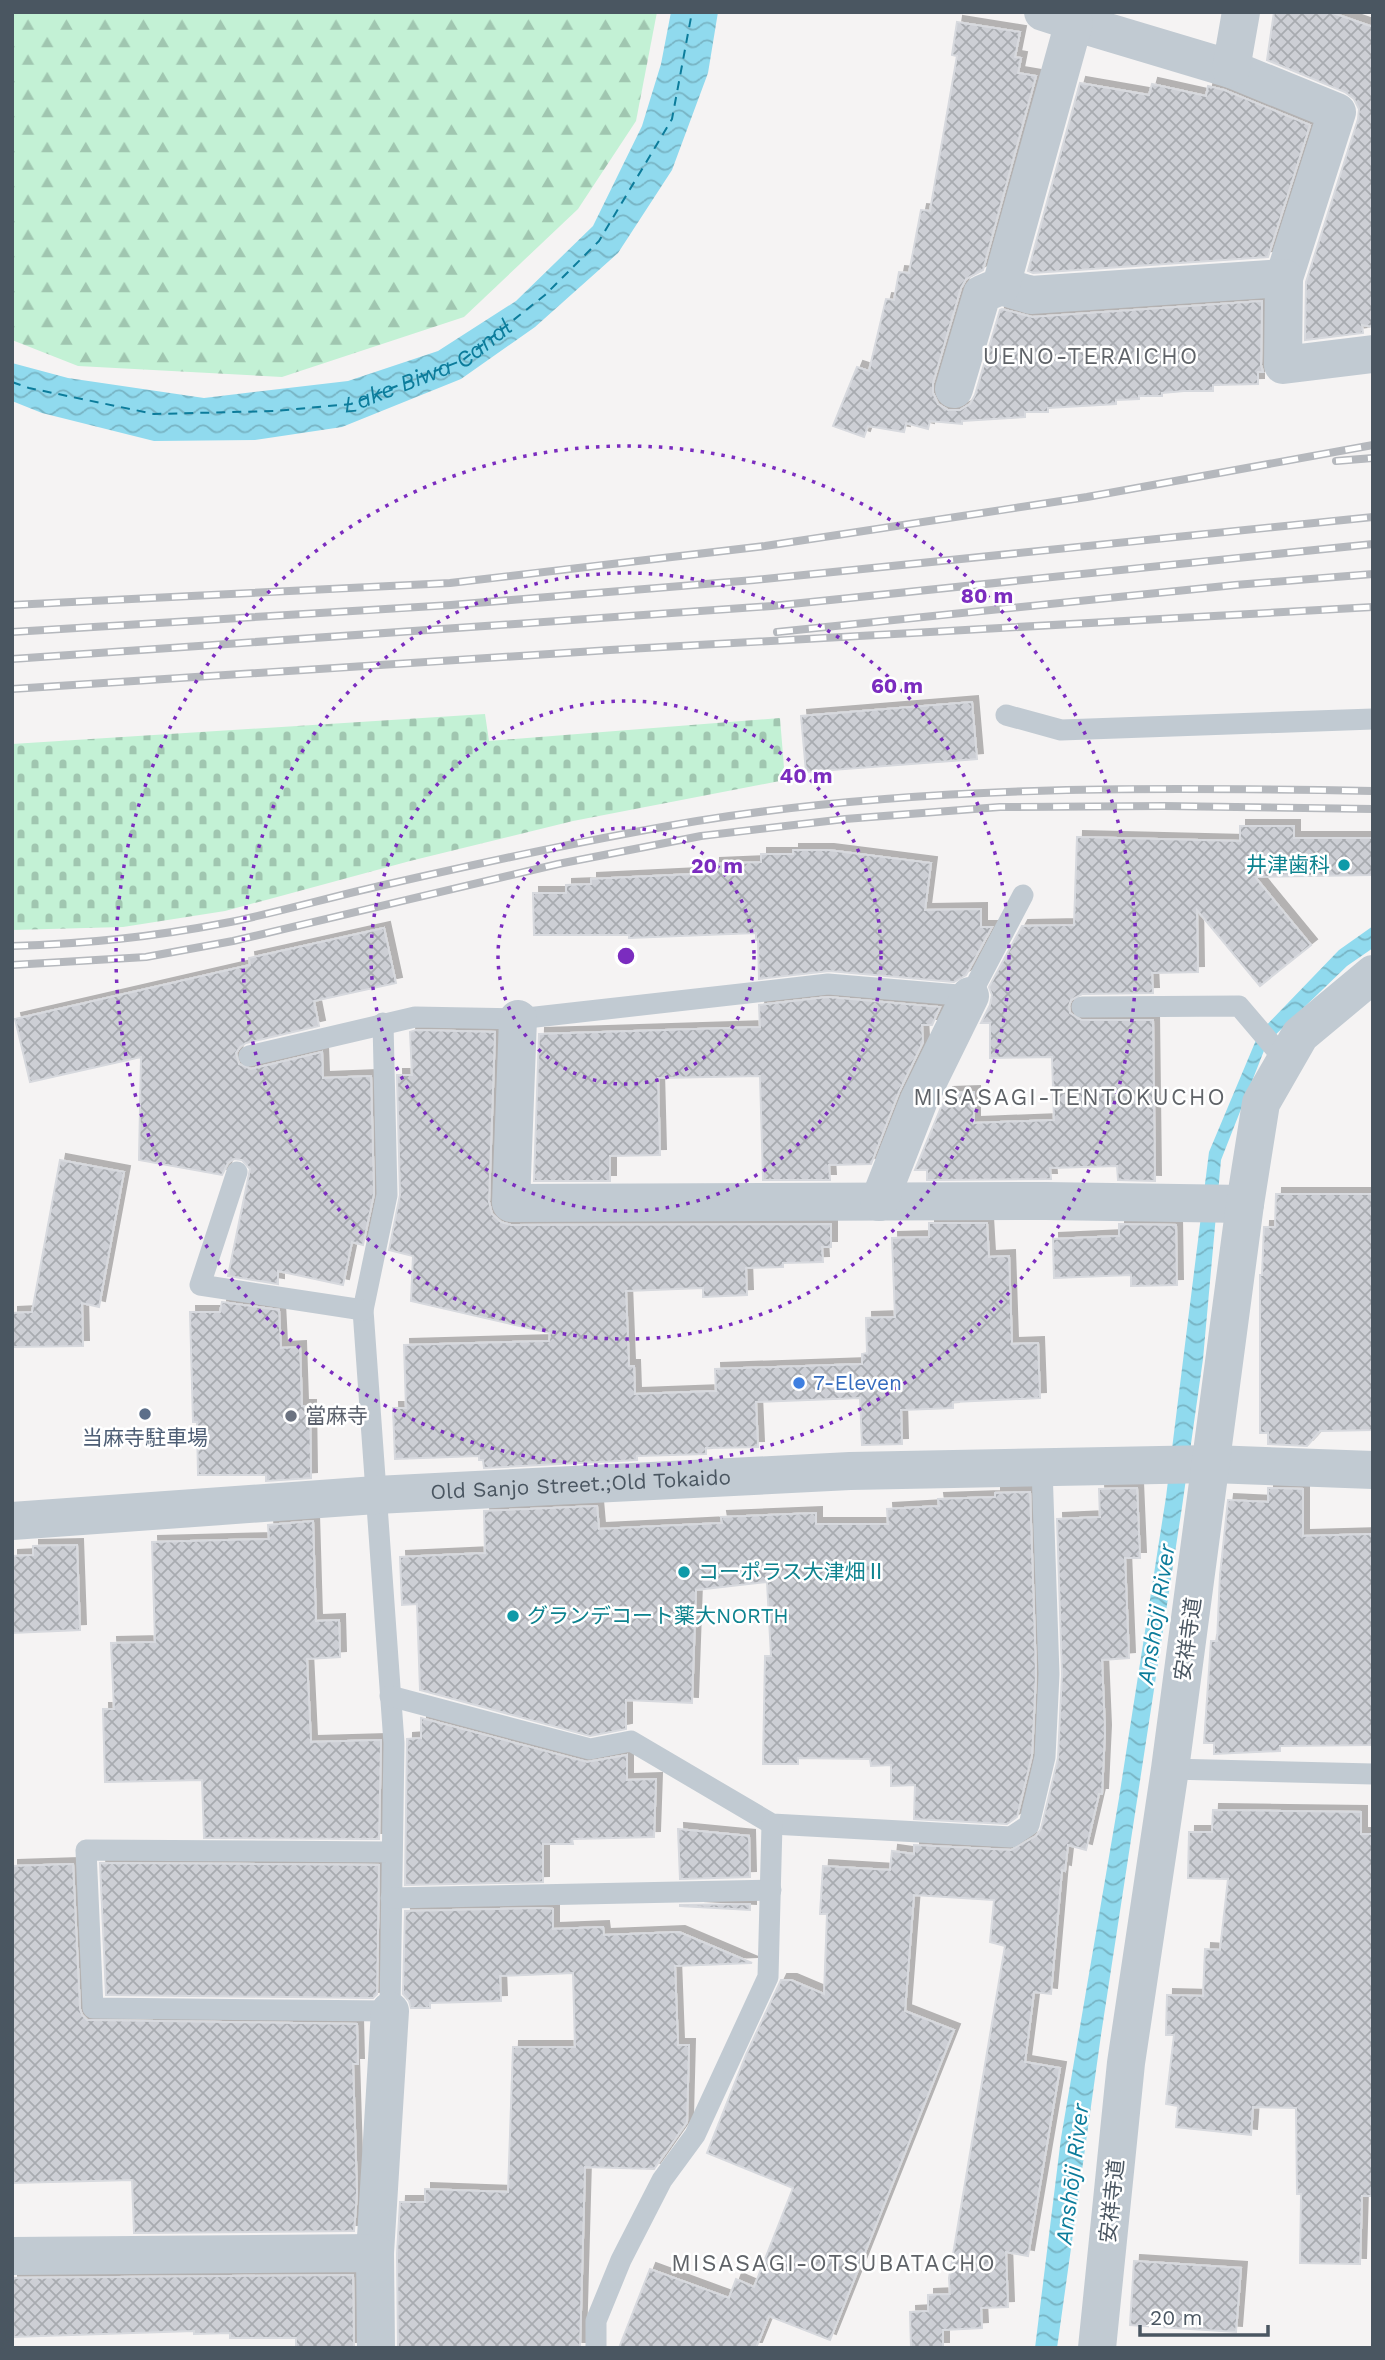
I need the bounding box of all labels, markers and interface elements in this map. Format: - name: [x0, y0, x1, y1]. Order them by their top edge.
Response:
- water label: Lake Biwa Canal: [343, 314, 518, 419]
- district label: UENO-TERAICHO: [983, 343, 1199, 370]
- text: 80 m: [961, 583, 1013, 608]
- text: 60 m: [871, 673, 923, 698]
- text: 40 m: [780, 763, 832, 788]
- place label: 井津歯科: [1246, 852, 1330, 877]
- text: 20 m: [691, 853, 743, 878]
- marker: 井津歯科: [1336, 857, 1352, 873]
- centre of rings: [614, 944, 638, 968]
- district label: MISASAGI-TENTOKUCHO: [913, 1084, 1227, 1111]
- place label: 7-Eleven: [813, 1370, 902, 1395]
- marker: 7-Eleven: [791, 1375, 807, 1391]
- place label: 當麻寺: [305, 1403, 368, 1428]
- marker: 当麻寺駐車場: [137, 1406, 153, 1422]
- marker: 當麻寺: [283, 1408, 299, 1424]
- place label: 当麻寺駐車場: [82, 1425, 208, 1450]
- street label: Old Sanjo Street.;Old Tokaido: [430, 1464, 732, 1504]
- water label: Anshōji River: [1132, 1541, 1181, 1687]
- place label: コーポラス大津畑Ⅱ: [698, 1559, 887, 1584]
- marker: コーポラス大津畑Ⅱ: [676, 1564, 692, 1580]
- street label: 安祥寺道: [1169, 1596, 1206, 1682]
- place label: グランデコート薬大NORTH: [527, 1603, 789, 1628]
- marker: グランデコート薬大NORTH: [505, 1608, 521, 1624]
- water label: Anshōji River: [1050, 2101, 1095, 2247]
- street label: 安祥寺道: [1095, 2158, 1128, 2244]
- district label: MISASAGI-OTSUBATACHO: [671, 2250, 997, 2277]
- scale bar: [1140, 2294, 1268, 2338]
- text: 20 m: [1150, 2305, 1202, 2330]

